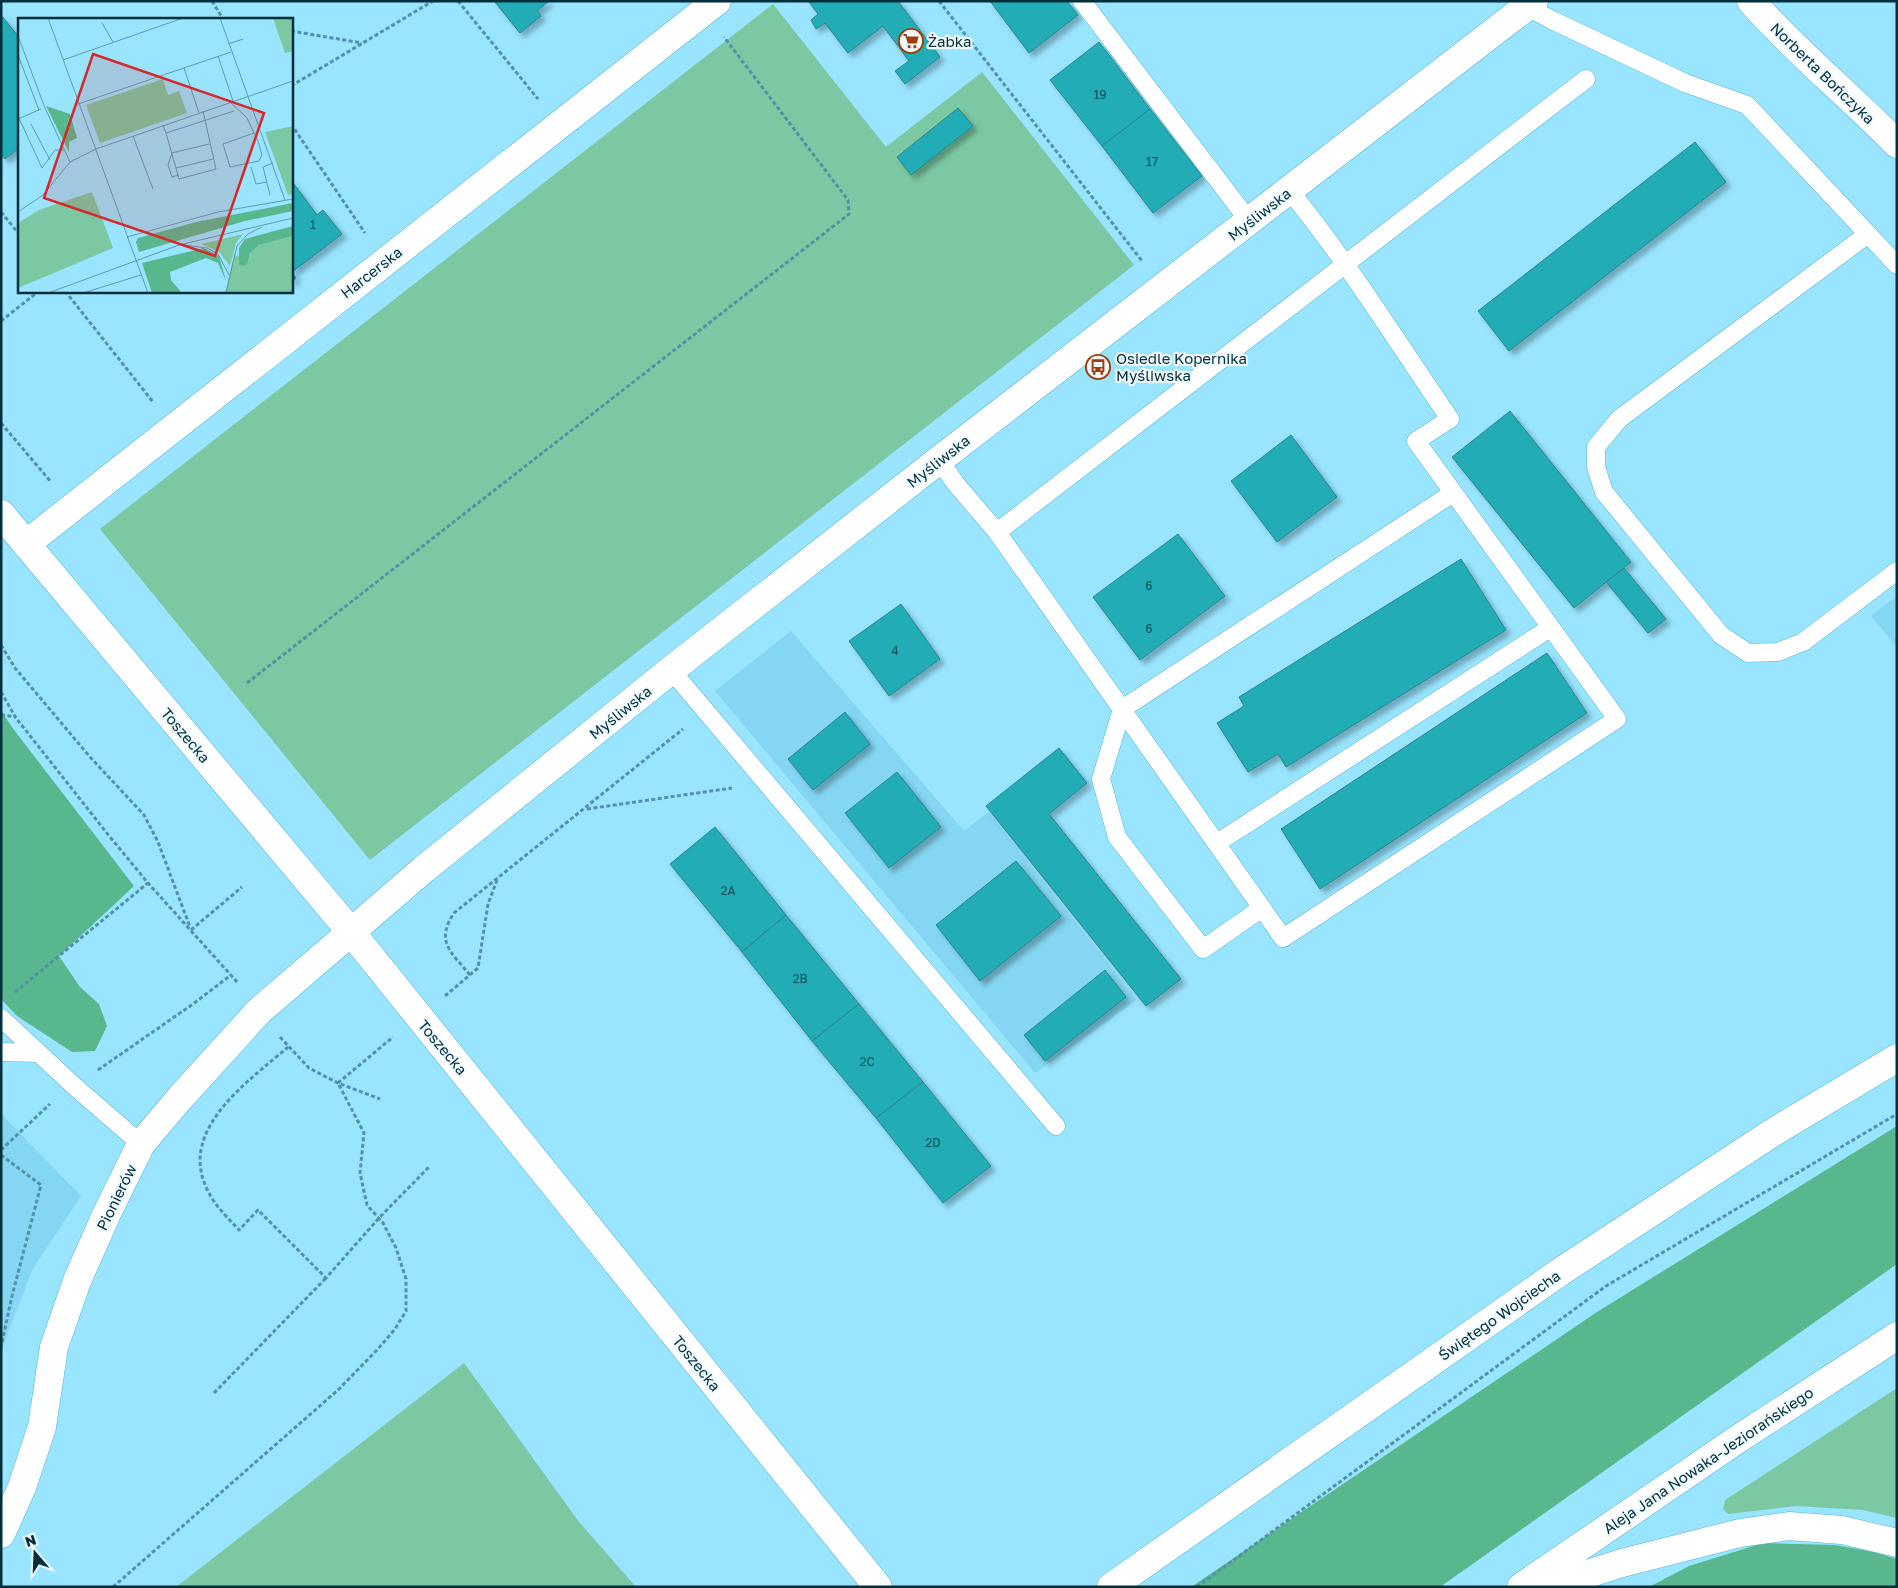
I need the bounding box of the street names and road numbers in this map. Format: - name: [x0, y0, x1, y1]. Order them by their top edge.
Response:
- street label: Norberta Bończyka: [1767, 19, 1879, 127]
- street label: Myśliwska: [1224, 184, 1294, 244]
- street label: Harcerska: [337, 242, 405, 302]
- street label: Myśliwska: [903, 431, 973, 491]
- street label: Myśliwska: [585, 681, 655, 743]
- street label: Toszecka: [158, 704, 214, 766]
- street label: Toszecka: [415, 1016, 471, 1078]
- street label: Pionierów: [92, 1161, 140, 1233]
- street label: Świętego Wojciecha: [1435, 1266, 1563, 1364]
- street label: Toszecka: [669, 1332, 725, 1394]
- street label: Aleja Jana Nowaka-Jeziorańskiego: [1600, 1383, 1816, 1537]

